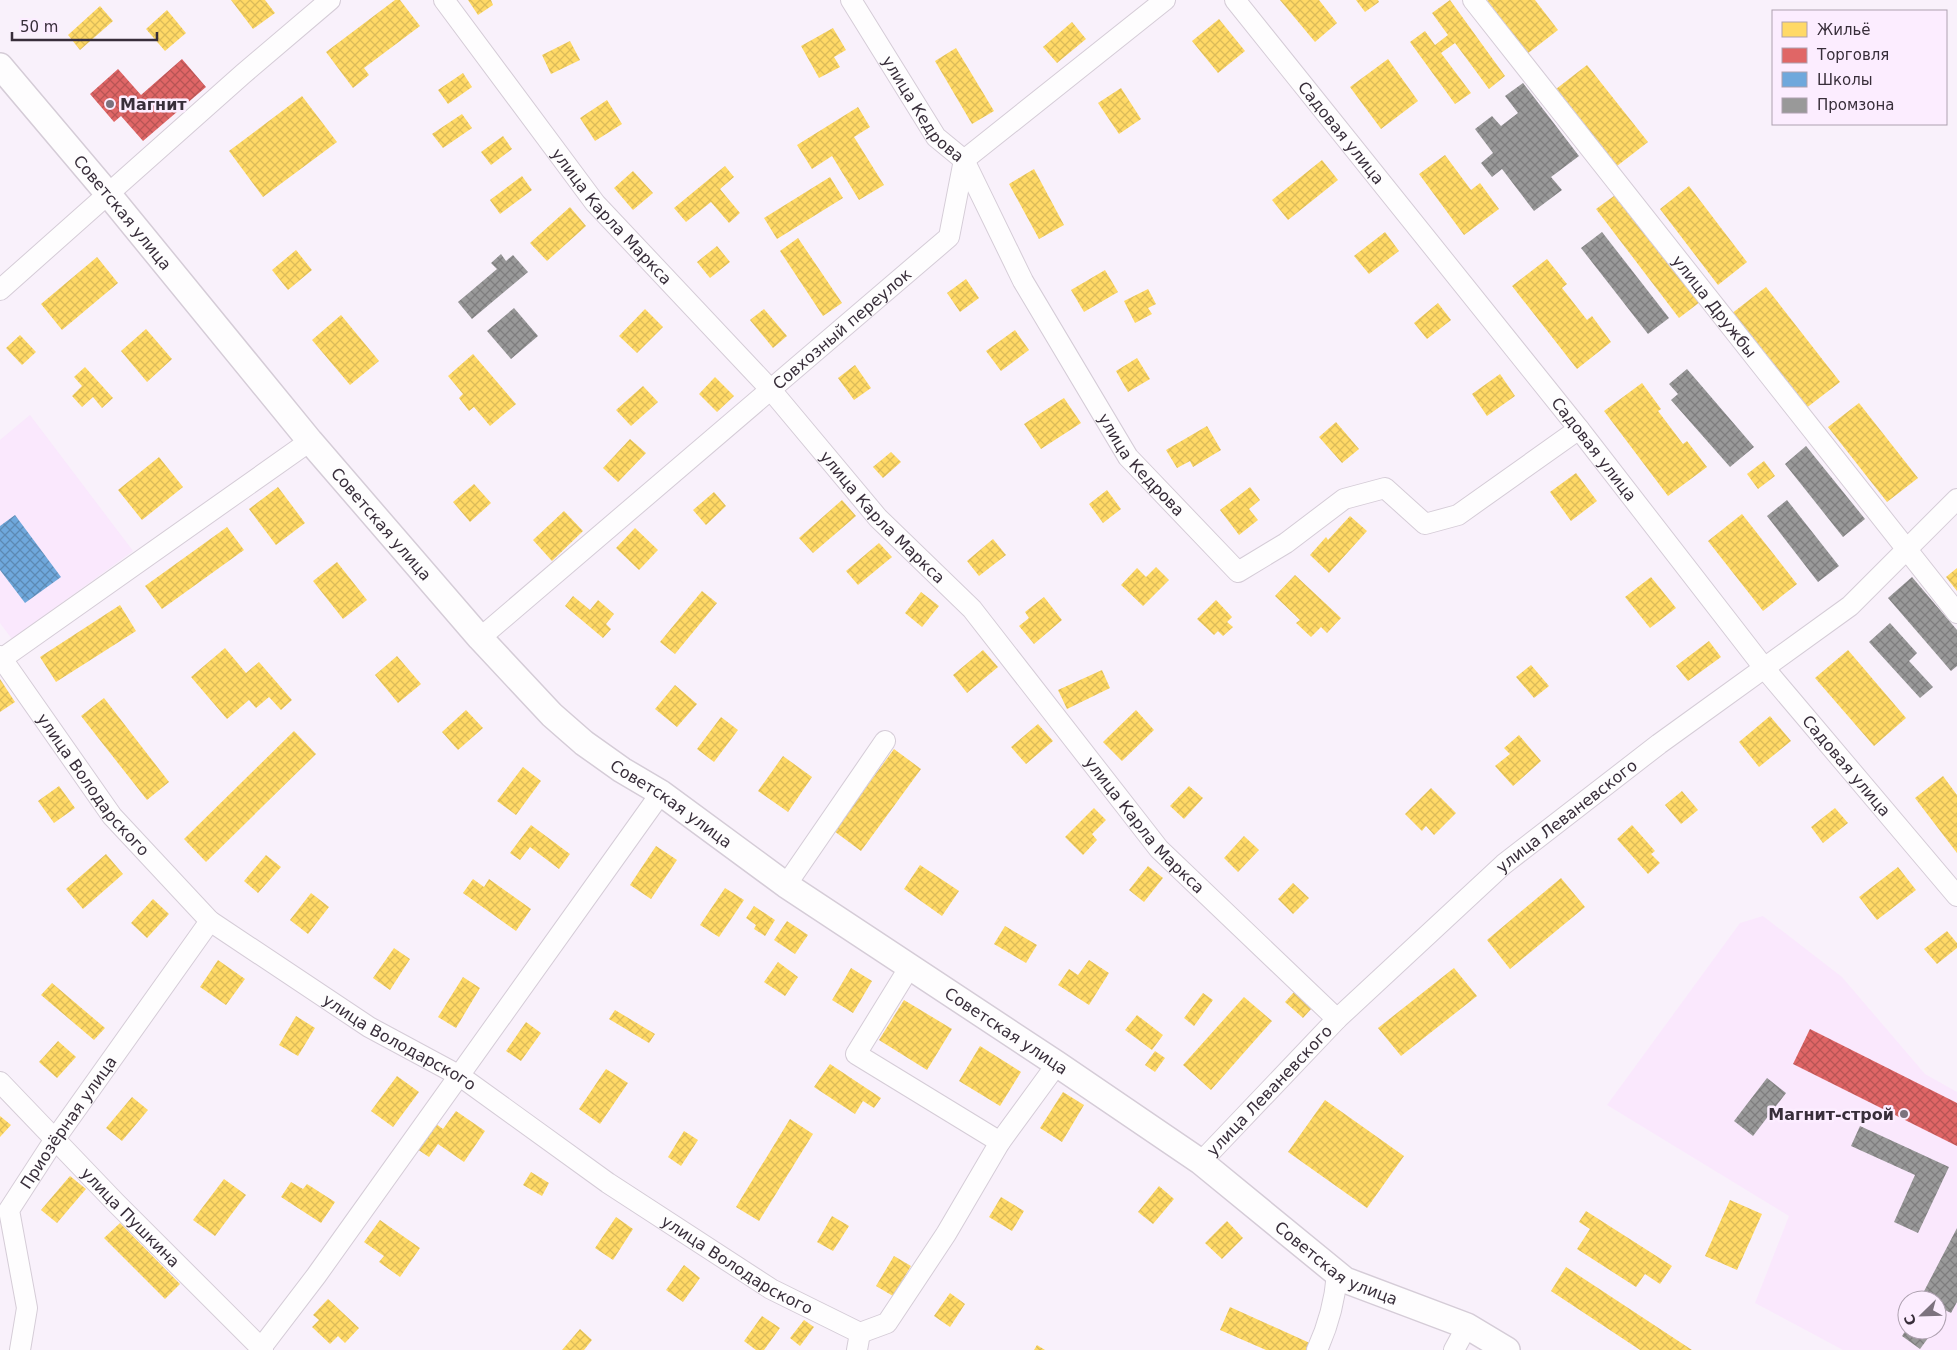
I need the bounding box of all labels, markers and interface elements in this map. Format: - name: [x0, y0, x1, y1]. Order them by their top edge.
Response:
- scale bar: [12, 10, 158, 42]
- legend: [1772, 10, 1947, 125]
- text: 50 m: [20, 18, 58, 36]
- text: Жильё: [1817, 21, 1871, 39]
- text: Торговля: [1816, 46, 1889, 64]
- street label: улица Кедрова: [878, 52, 968, 166]
- text: Школы: [1817, 71, 1873, 89]
- street label: Садовая улица: [1294, 78, 1388, 188]
- place label: Магнит: [120, 95, 187, 114]
- text: Промзона: [1817, 96, 1894, 114]
- marker: Магнит: [104, 98, 116, 110]
- street label: улица Карла Маркса: [547, 144, 676, 289]
- street label: Советская улица: [69, 151, 175, 274]
- street label: улица Дружбы: [1668, 251, 1760, 361]
- street label: Совхозный переулок: [769, 264, 916, 394]
- street label: Садовая улица: [1547, 394, 1640, 505]
- street label: улица Кедрова: [1094, 410, 1188, 520]
- street label: улица Карла Маркса: [816, 447, 949, 587]
- street label: Советская улица: [327, 464, 435, 585]
- street label: улица Володарского: [33, 710, 153, 860]
- street label: Садовая улица: [1798, 711, 1894, 820]
- street label: улица Карла Маркса: [1080, 753, 1208, 897]
- street label: Советская улица: [606, 756, 736, 852]
- street label: улица Леваневского: [1492, 756, 1641, 877]
- street label: Советская улица: [941, 984, 1071, 1079]
- street label: улица Володарского: [319, 990, 480, 1094]
- street label: улица Леваневского: [1203, 1021, 1336, 1160]
- street label: Приозёрная улица: [16, 1053, 121, 1192]
- place label: Магнит-строй: [1768, 1105, 1894, 1124]
- marker: Магнит-строй: [1898, 1108, 1910, 1120]
- street label: улица Пушкина: [77, 1164, 184, 1271]
- street label: улица Володарского: [658, 1211, 816, 1318]
- street label: Советская улица: [1271, 1217, 1400, 1309]
- north arrow: [1897, 1290, 1947, 1340]
- text: С: [1901, 1312, 1919, 1328]

